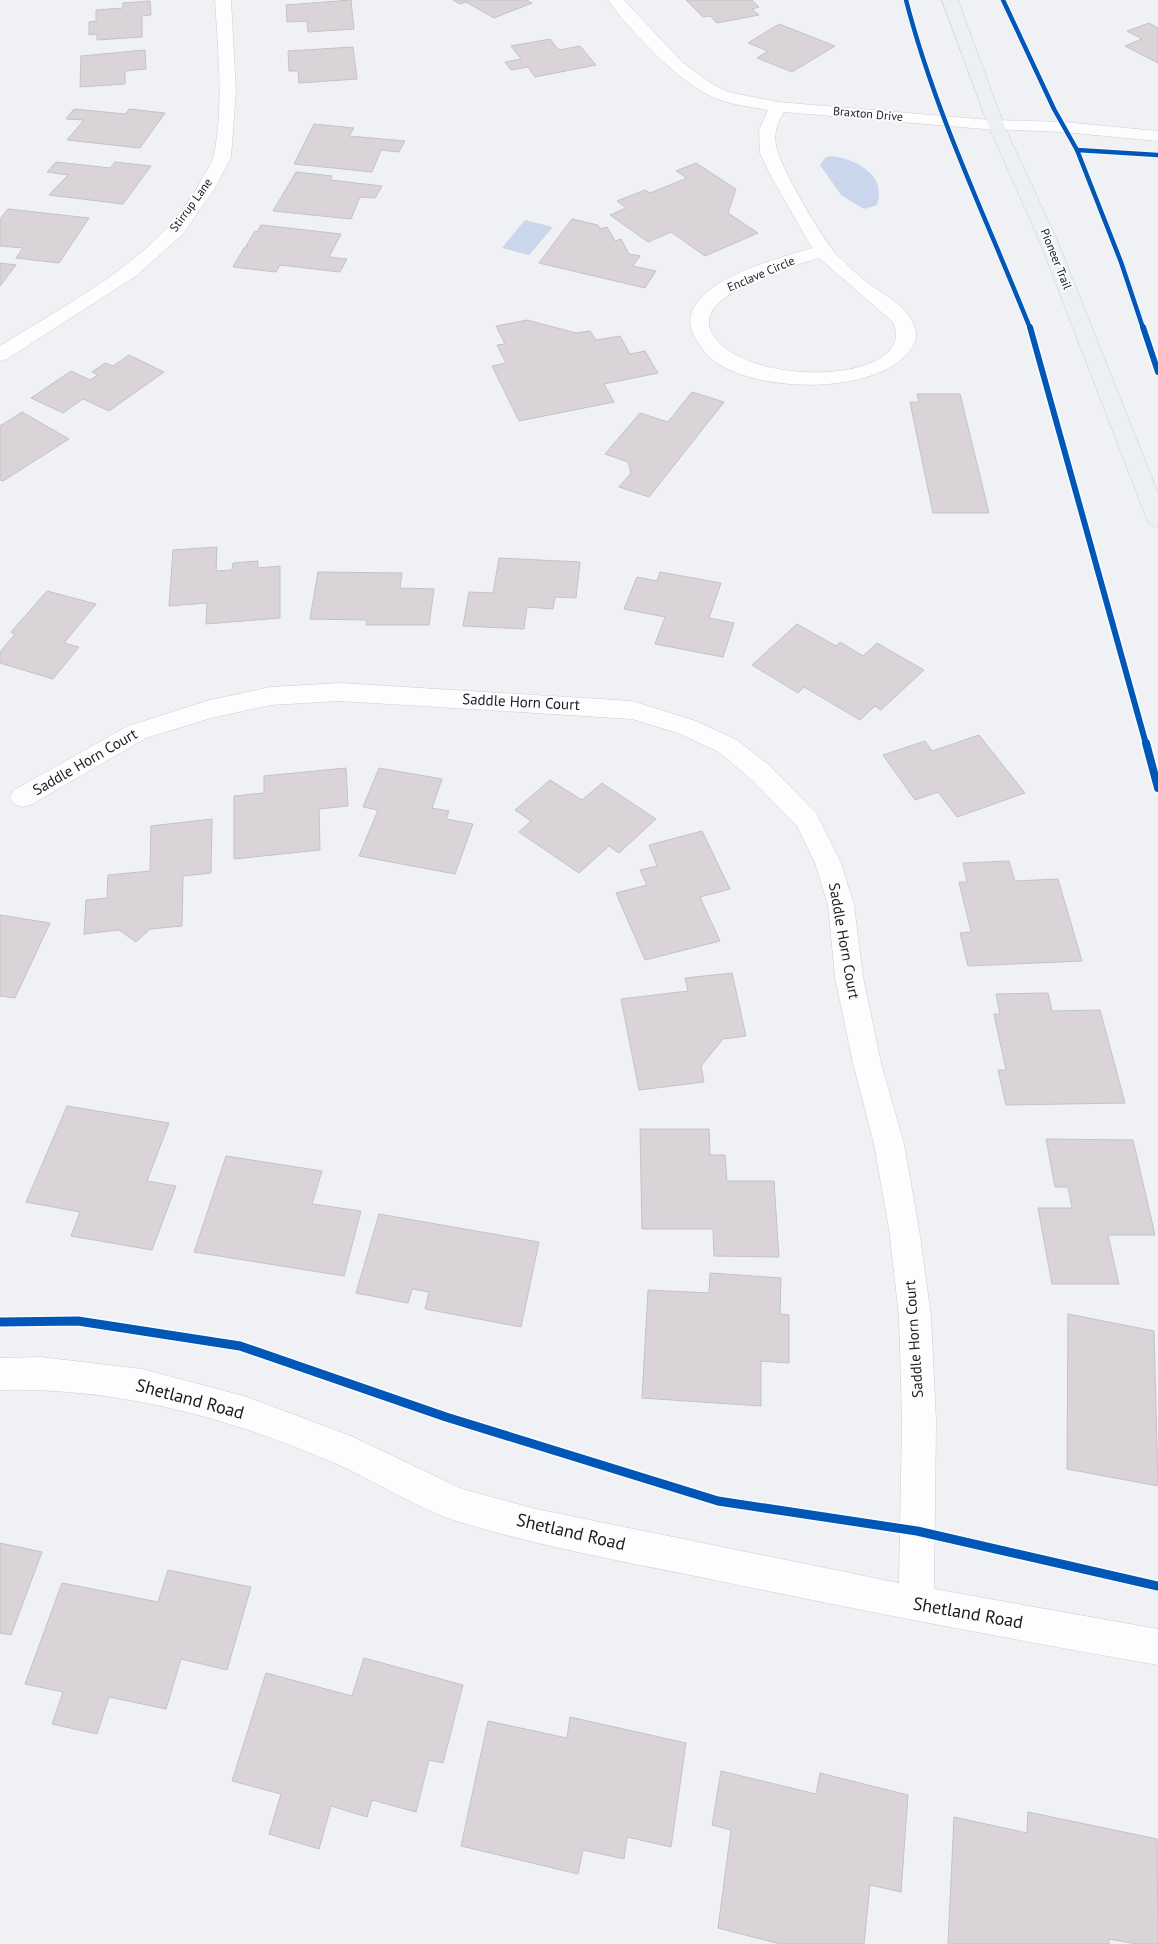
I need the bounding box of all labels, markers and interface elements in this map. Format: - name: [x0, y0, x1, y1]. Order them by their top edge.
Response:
- street label: Braxton Drive: [832, 103, 904, 124]
- street label: Stirrup Lane: [166, 175, 215, 234]
- street label: Pioneer Trail: [1038, 226, 1076, 292]
- street label: Enclave Circle: [725, 253, 797, 295]
- street label: Saddle Horn Court: [462, 689, 580, 714]
- street label: Saddle Horn Court: [29, 724, 141, 799]
- street label: Saddle Horn Court: [825, 881, 864, 1001]
- street label: Saddle Horn Court: [900, 1280, 927, 1398]
- street label: Shetland Road: [133, 1373, 247, 1424]
- street label: Shetland Road: [514, 1508, 628, 1555]
- street label: Shetland Road: [911, 1592, 1025, 1633]

